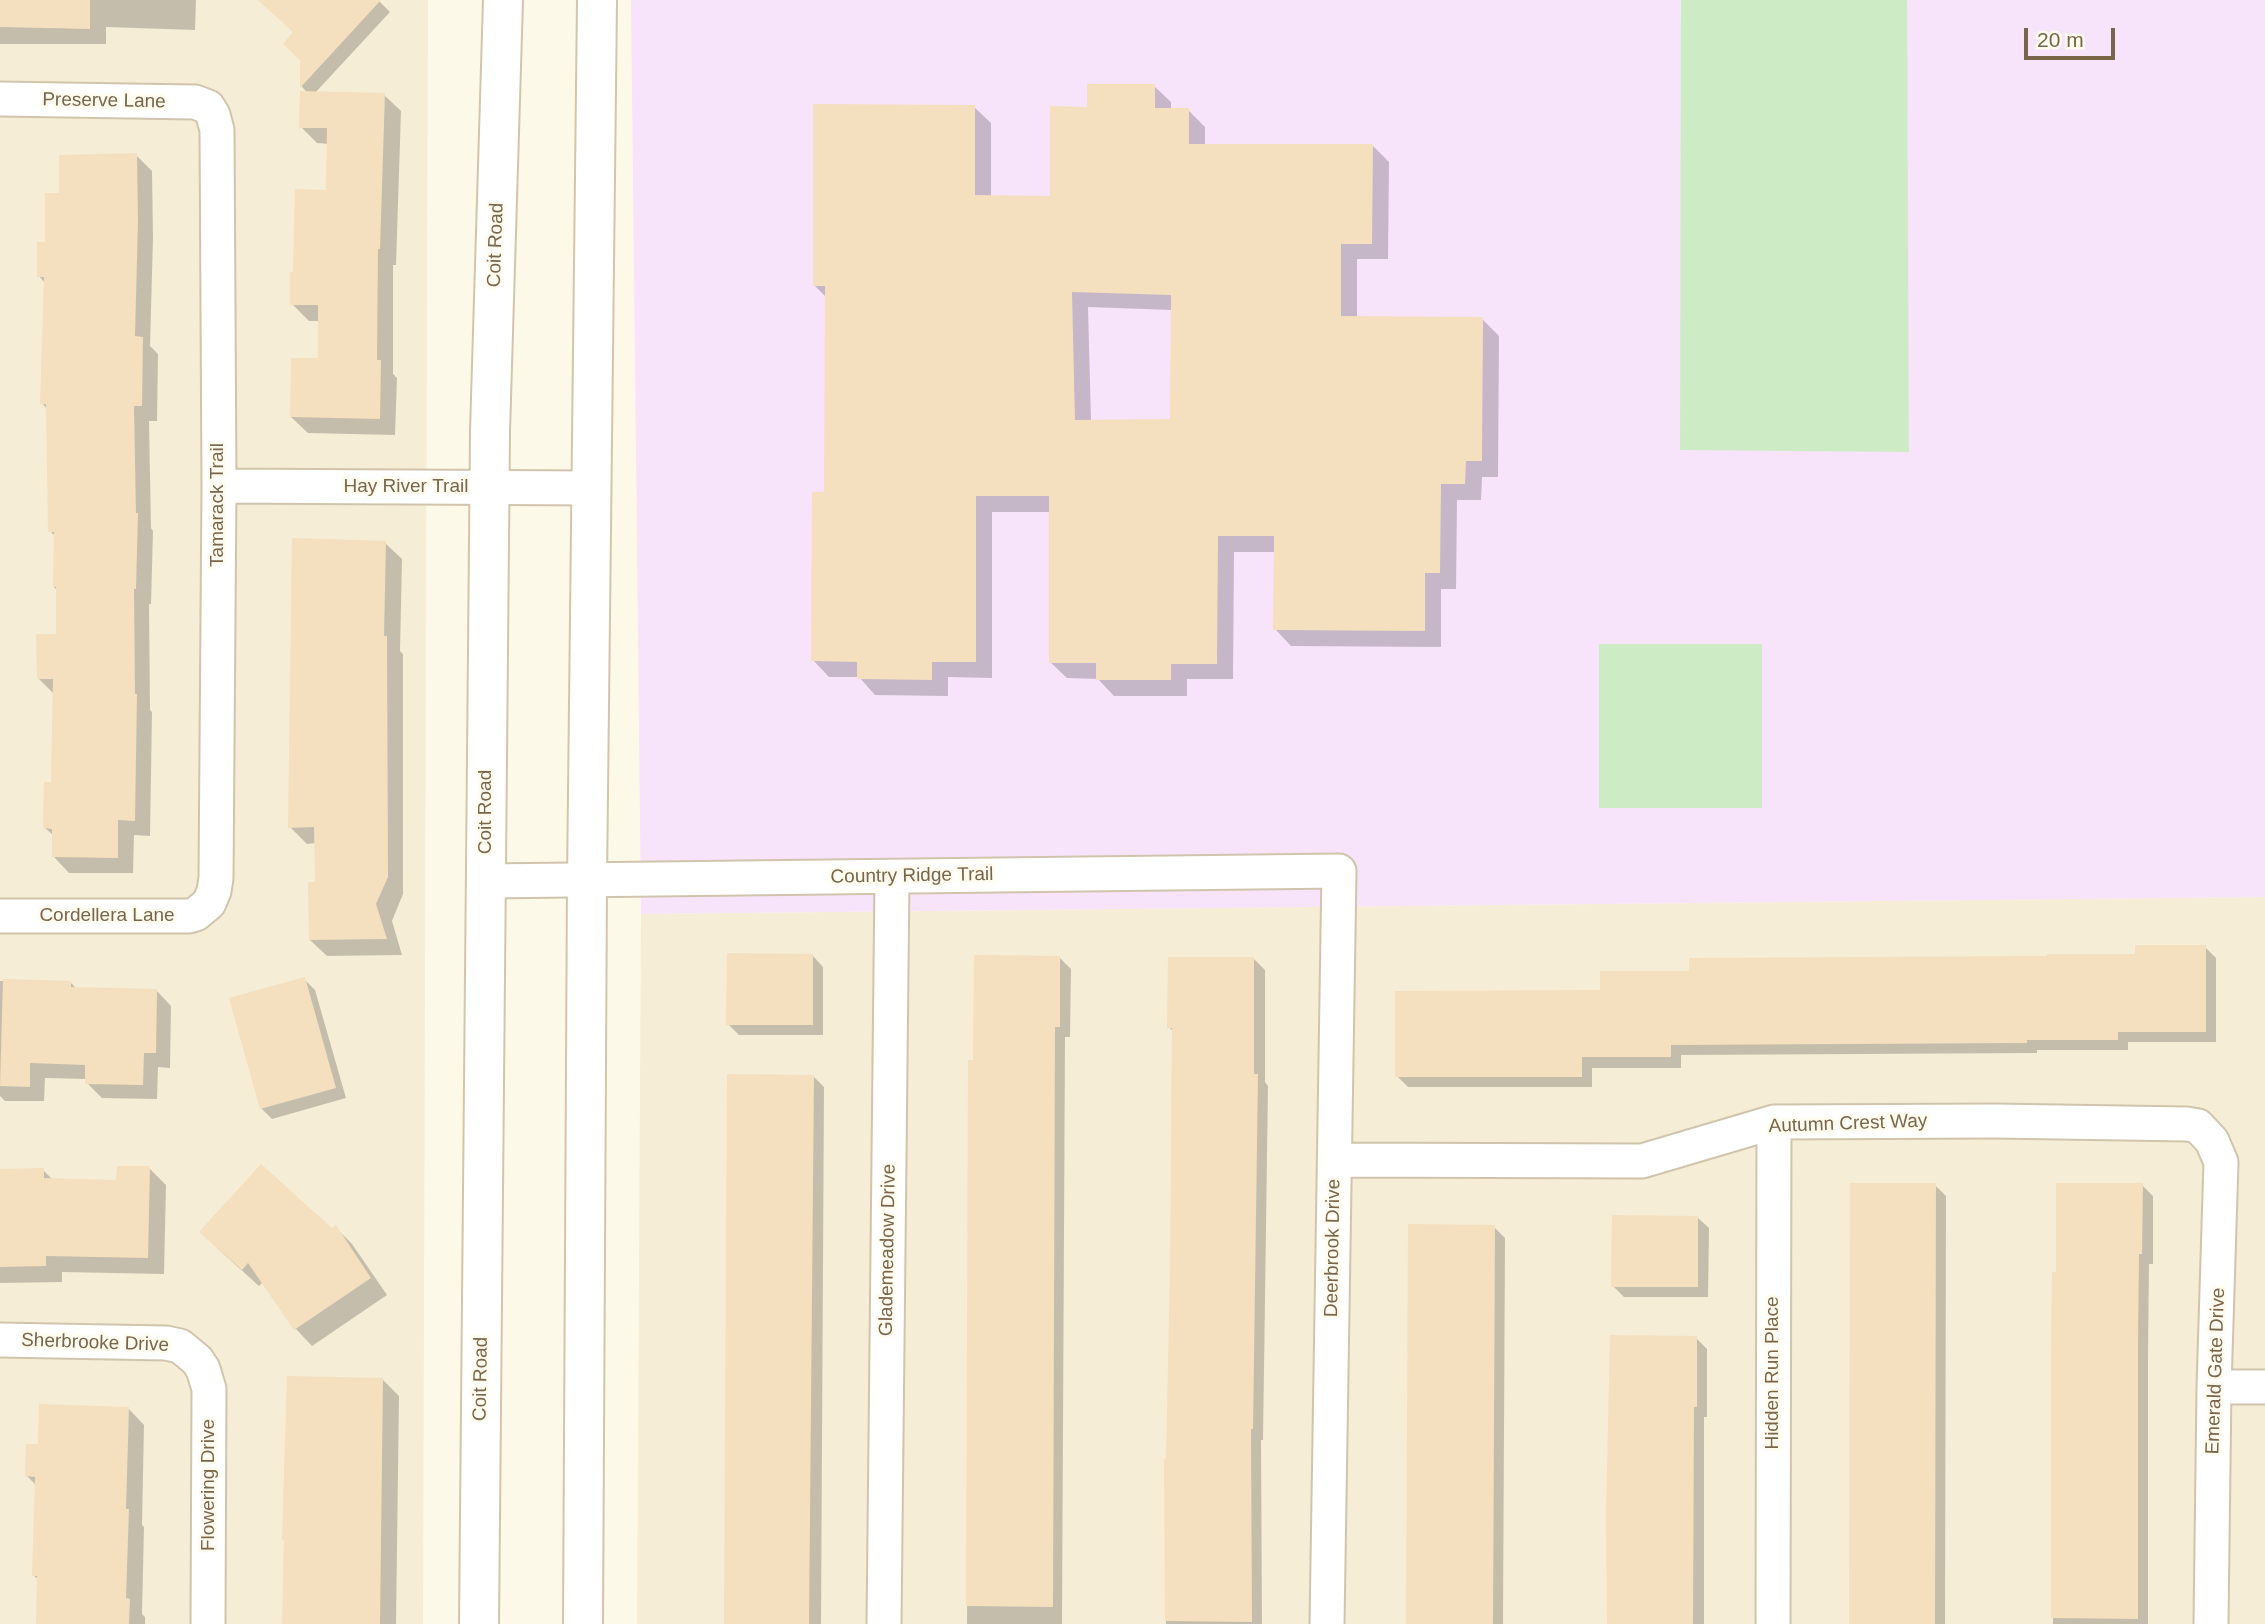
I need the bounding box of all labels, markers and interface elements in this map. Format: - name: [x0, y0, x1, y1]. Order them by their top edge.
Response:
- scale bar: [2027, 14, 2118, 58]
- text: 20 m: [2037, 28, 2084, 51]
- street label: Preserve Lane: [42, 89, 166, 113]
- street label: Coit Road: [483, 202, 509, 288]
- street label: Tamarack Trail: [207, 443, 229, 567]
- street label: Hay River Trail: [344, 476, 468, 498]
- street label: Coit Road: [475, 770, 497, 854]
- street label: Country Ridge Trail: [830, 863, 994, 889]
- street label: Cordellera Lane: [39, 905, 175, 927]
- street label: Autumn Crest Way: [1768, 1110, 1928, 1138]
- street label: Glademeadow Drive: [875, 1164, 901, 1336]
- street label: Deerbrook Drive: [1320, 1179, 1346, 1317]
- street label: Emerald Gate Drive: [2202, 1287, 2230, 1455]
- street label: Hidden Run Place: [1762, 1296, 1784, 1450]
- street label: Sherbrooke Drive: [21, 1329, 169, 1357]
- street label: Coit Road: [469, 1337, 493, 1421]
- street label: Flowering Drive: [198, 1419, 220, 1551]

